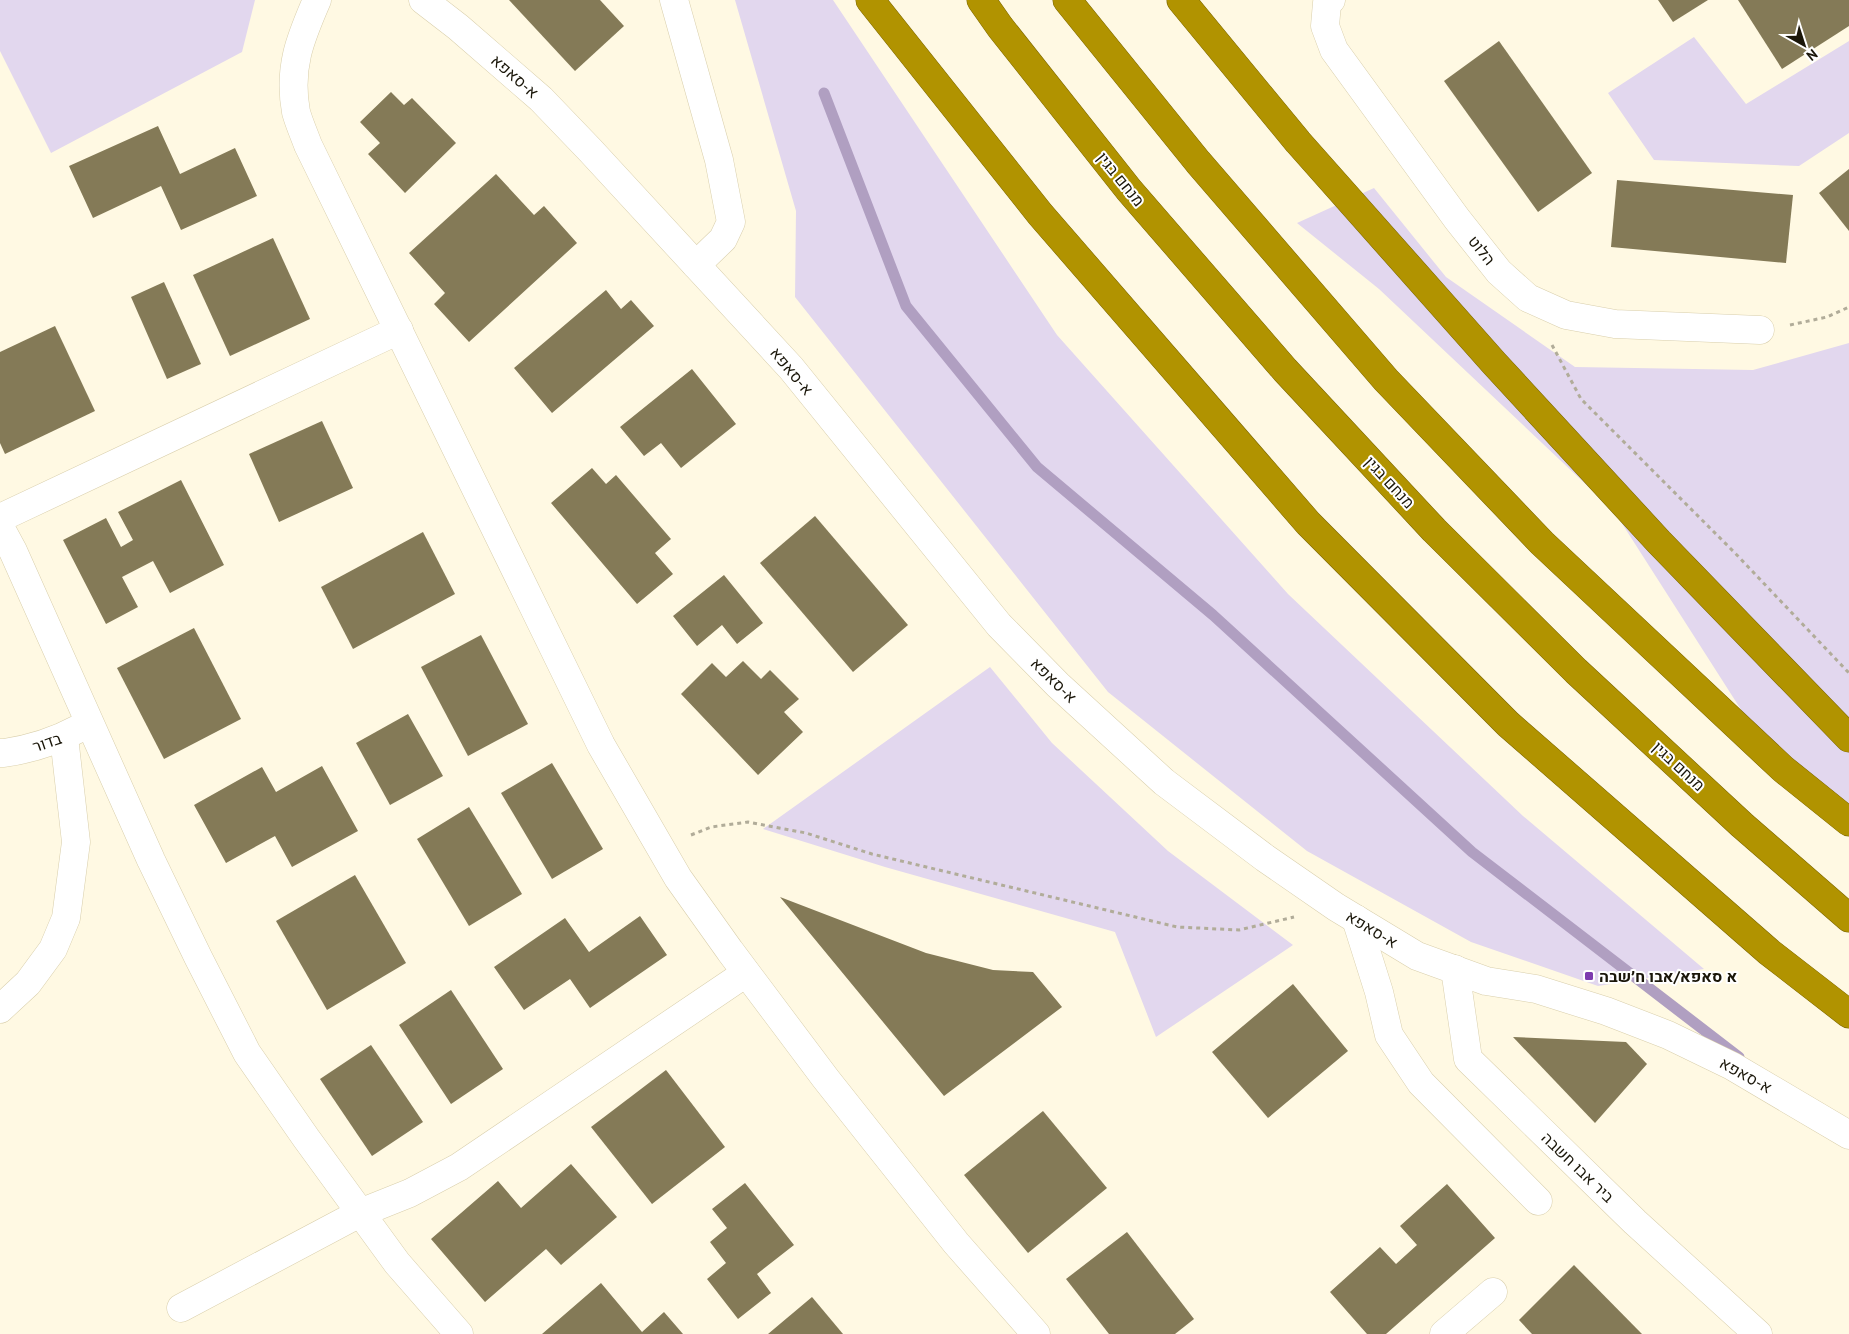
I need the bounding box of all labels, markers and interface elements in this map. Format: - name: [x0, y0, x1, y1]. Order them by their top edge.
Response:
- north arrow: [1779, 20, 1829, 70]
- text: N: [1803, 45, 1821, 65]
- street label: א-סאפא: [487, 50, 543, 102]
- street label: מנחם בגין: [1093, 148, 1149, 210]
- street label: הלוט: [1464, 231, 1500, 269]
- street label: א-סאפא: [766, 343, 818, 399]
- street label: מנחם בגין: [1361, 452, 1419, 512]
- street label: א-סאפא: [1027, 653, 1081, 707]
- street label: בדור: [30, 728, 65, 756]
- street label: מנחם בגין: [1649, 737, 1709, 795]
- street label: א-סאפא: [1343, 906, 1401, 952]
- place label: א סאפא/אבו ח׳שבה: [1599, 966, 1737, 986]
- marker: א סאפא/אבו ח׳שבה: [1583, 970, 1595, 982]
- street label: א-סאפא: [1716, 1052, 1776, 1098]
- street label: ביר אבו חשבה: [1537, 1127, 1619, 1207]

